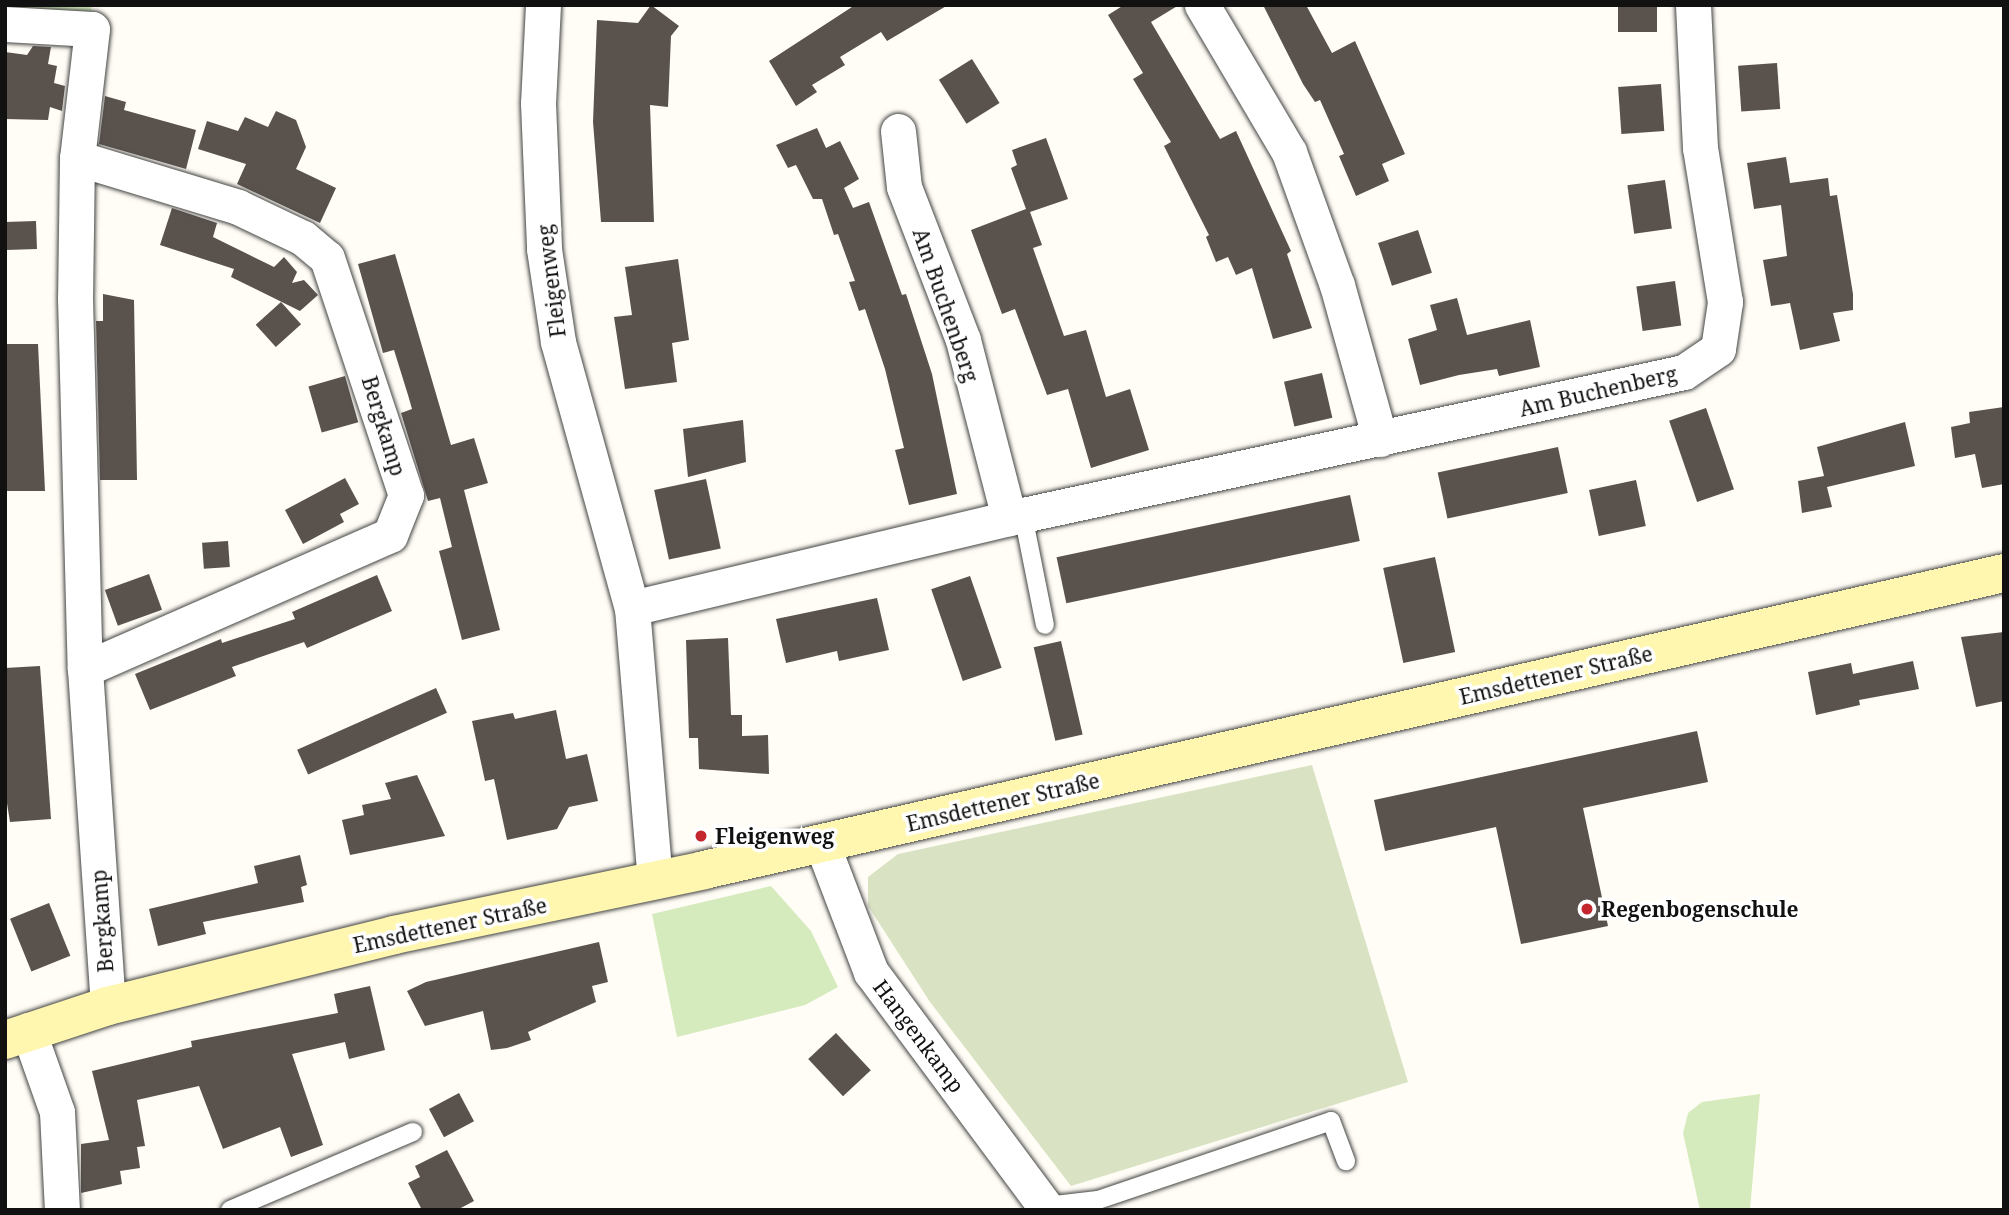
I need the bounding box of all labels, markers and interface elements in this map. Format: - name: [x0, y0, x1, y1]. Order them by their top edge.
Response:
- street label: Fleigenweg: [532, 223, 570, 339]
- street label: Am Buchenberg: [908, 225, 984, 385]
- street label: Am Buchenberg: [1517, 361, 1679, 421]
- street label: Bergkamp: [357, 373, 411, 479]
- street label: Emsdettener Straße: [1457, 640, 1655, 710]
- street label: Emsdettener Straße: [904, 767, 1102, 837]
- place label: Fleigenweg: [715, 823, 834, 849]
- marker: Fleigenweg: [693, 828, 709, 844]
- street label: Bergkamp: [86, 869, 118, 973]
- street label: Emsdettener Straße: [351, 892, 549, 958]
- place label: Regenbogenschule: [1601, 896, 1799, 922]
- marker: Regenbogenschule: [1579, 901, 1595, 917]
- street label: Hangenkamp: [868, 975, 970, 1097]

